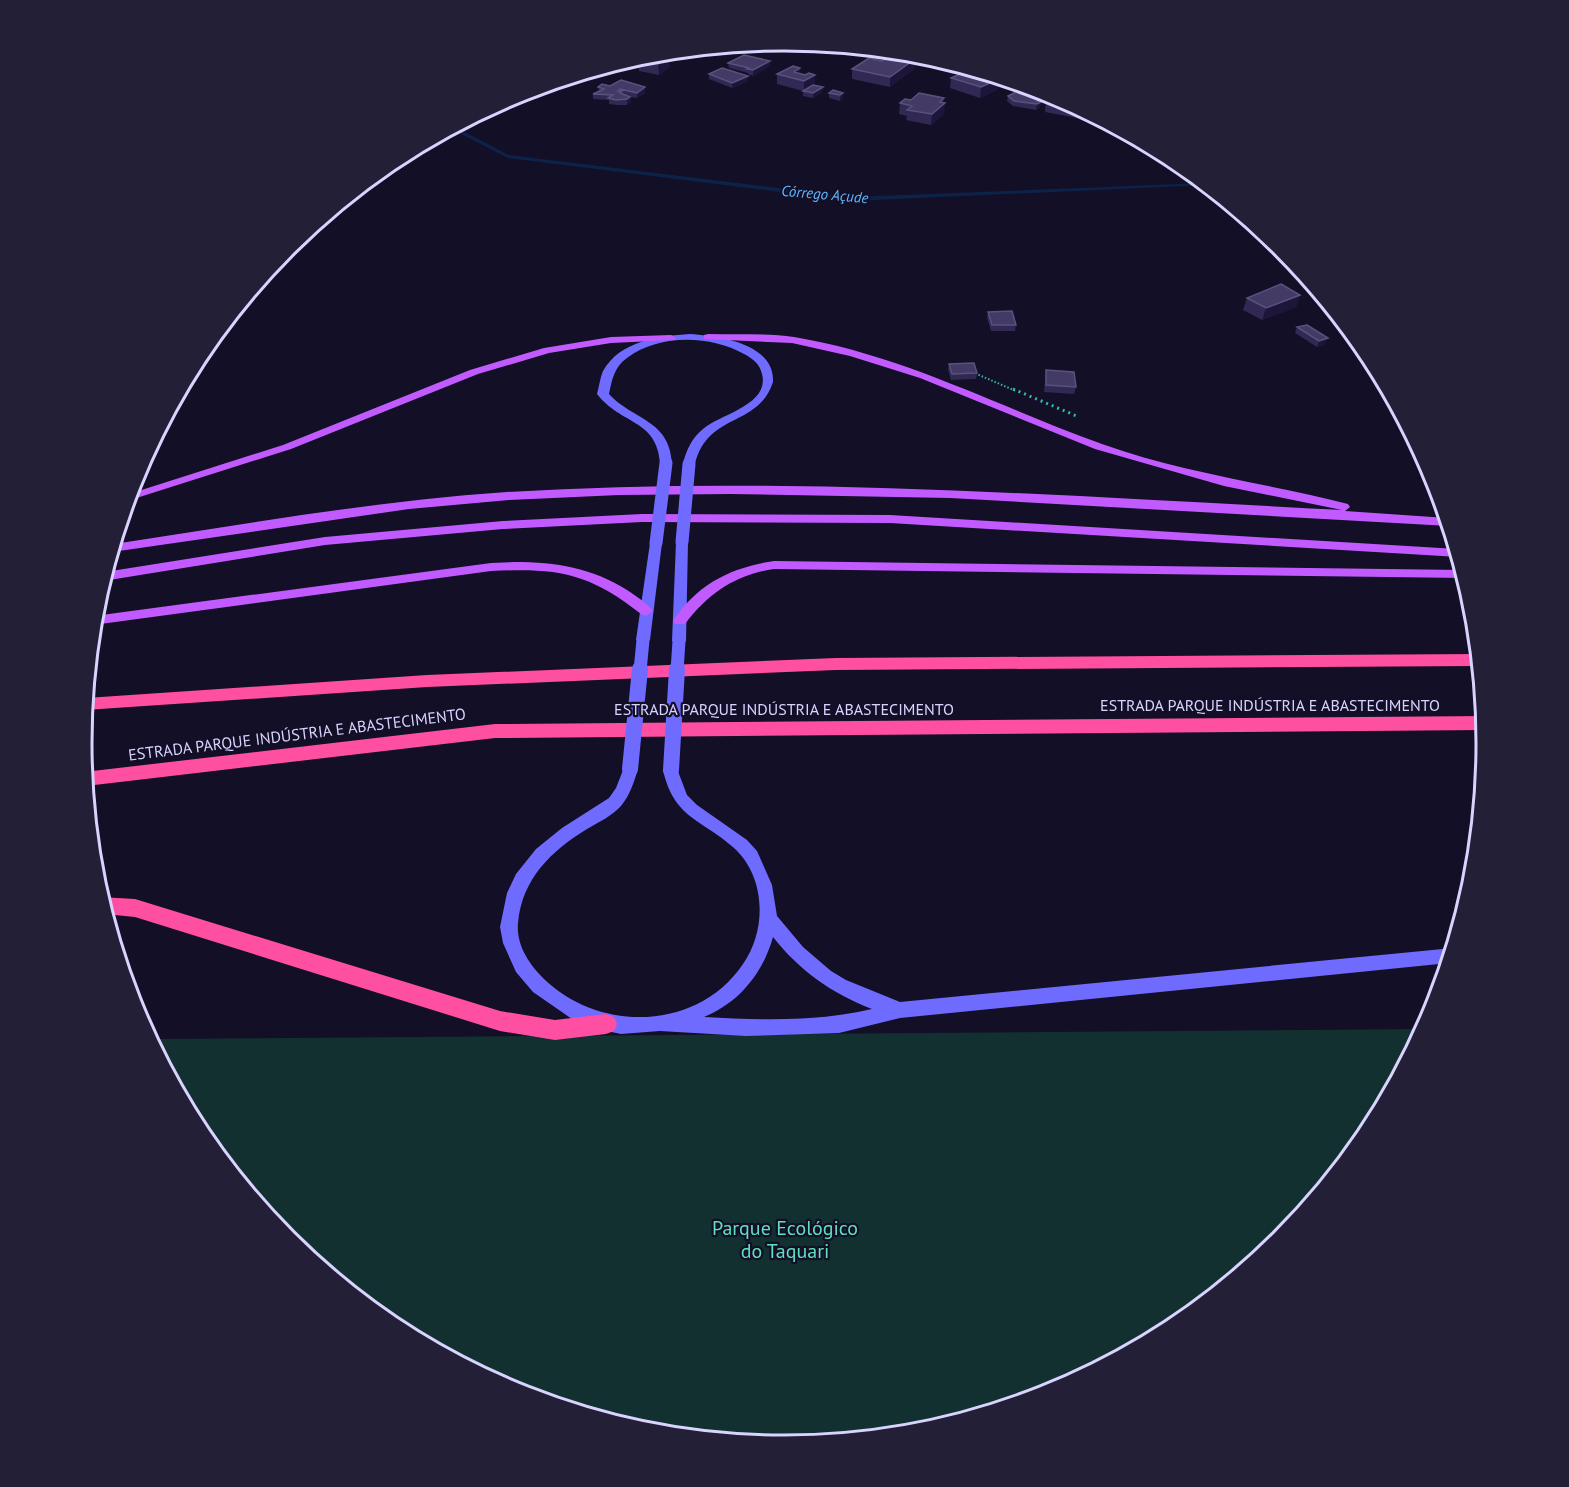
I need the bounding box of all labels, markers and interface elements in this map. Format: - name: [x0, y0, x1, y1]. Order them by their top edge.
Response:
- water label: Córrego Açude: [781, 181, 869, 207]
- street label: ESTRADA PARQUE INDÚSTRIA E ABASTECIMENTO: [1100, 695, 1440, 715]
- street label: ESTRADA PARQUE INDÚSTRIA E ABASTECIMENTO: [614, 699, 954, 719]
- street label: ESTRADA PARQUE INDÚSTRIA E ABASTECIMENTO: [127, 703, 467, 765]
- park label: Parque Ecológico do Taquari: [712, 1215, 858, 1264]

